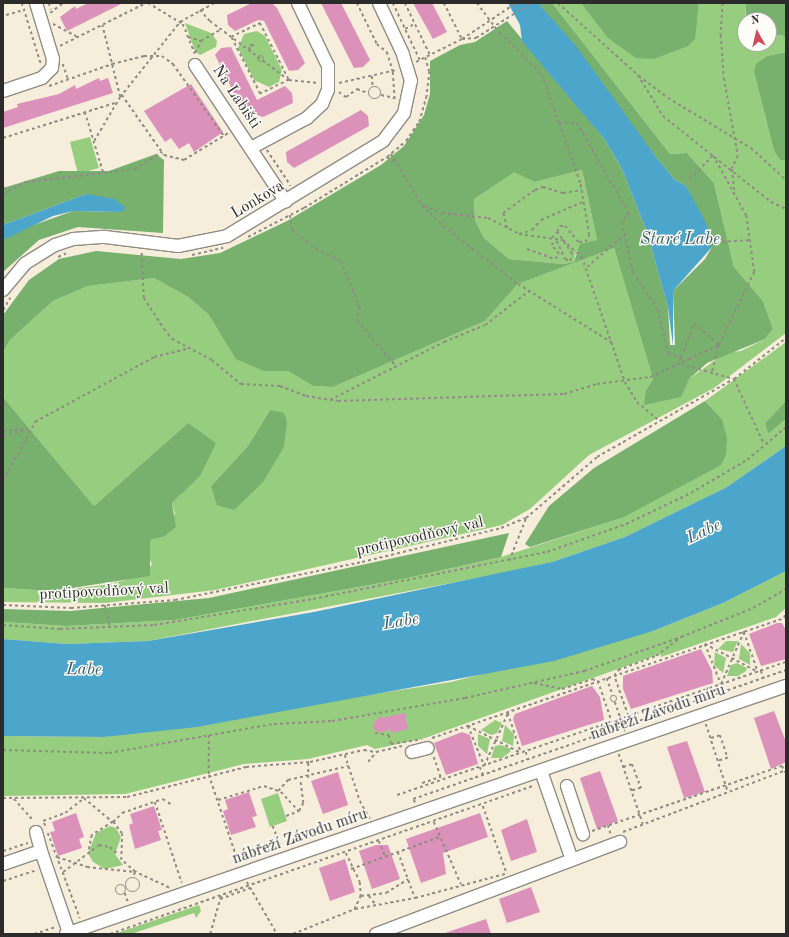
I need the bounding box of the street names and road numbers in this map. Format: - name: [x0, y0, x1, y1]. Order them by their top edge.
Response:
- street label: Na Labišti: [208, 61, 264, 133]
- street label: Lonkova: [228, 177, 288, 223]
- street label: protipovodňový val: [355, 513, 485, 561]
- street label: protipovodňový val: [39, 579, 169, 605]
- street label: nábřeží Závodu míru: [588, 681, 728, 745]
- street label: nábřeží Závodu míru: [230, 805, 370, 869]

